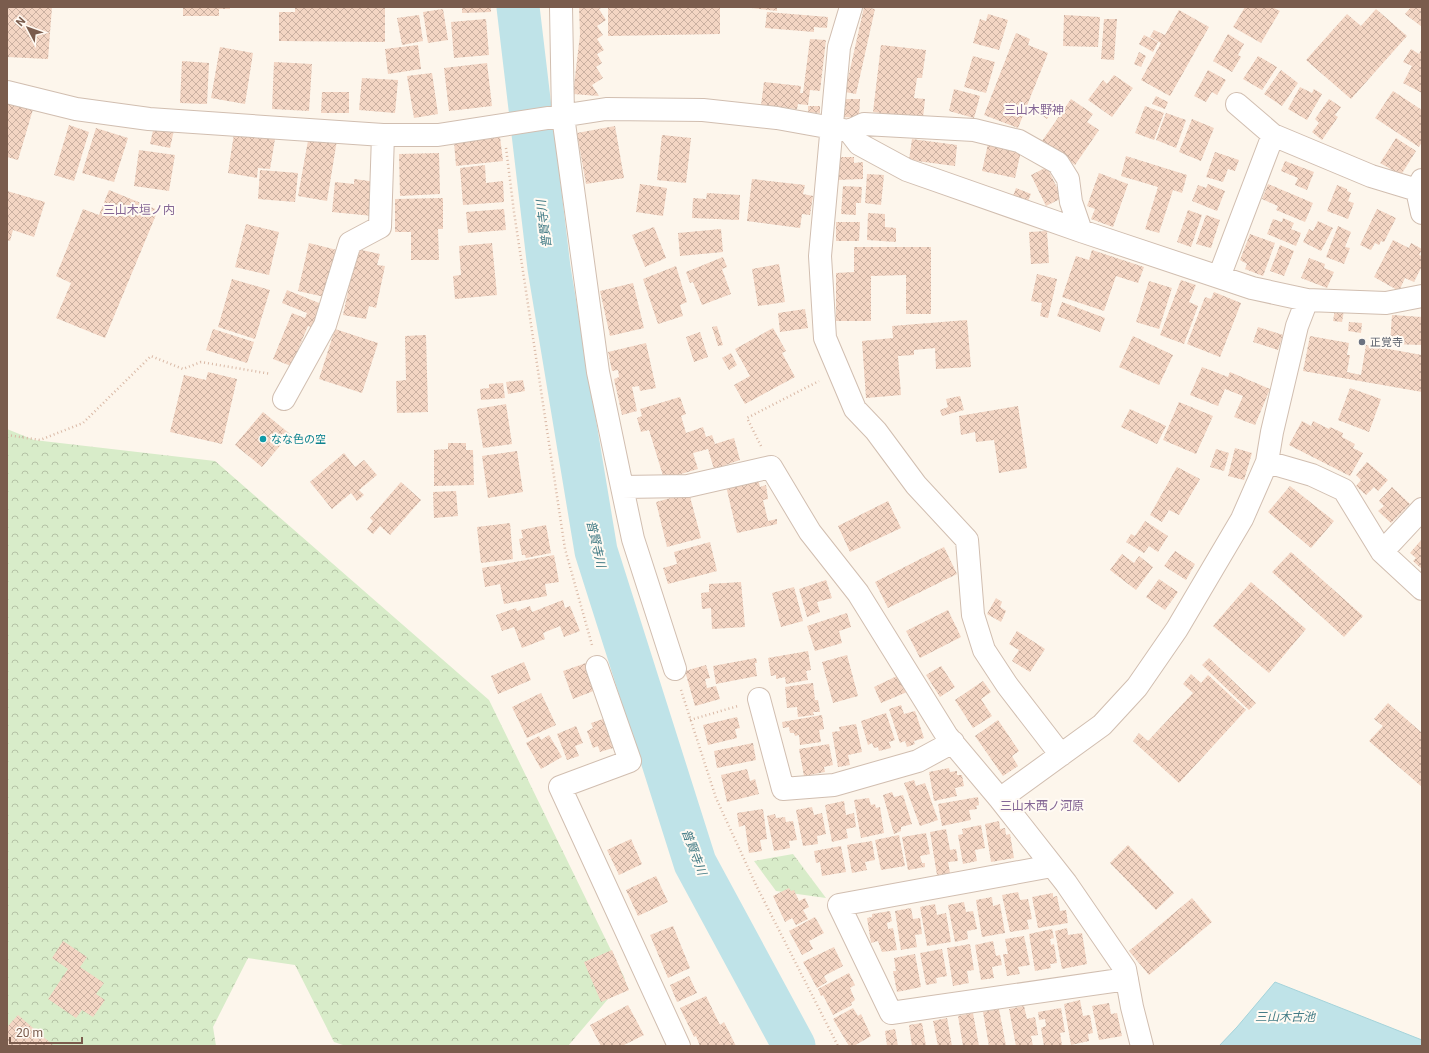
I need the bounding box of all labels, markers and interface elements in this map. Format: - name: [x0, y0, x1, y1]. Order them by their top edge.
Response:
- north arrow: [8, 8, 48, 48]
- text: N: [13, 14, 28, 29]
- district label: 三山木野神: [1004, 103, 1064, 117]
- water label: 普賢寺川: [534, 197, 554, 249]
- district label: 三山木垣ノ内: [103, 203, 175, 217]
- place label: 正覚寺: [1370, 336, 1403, 349]
- marker: 正覚寺: [1357, 337, 1367, 347]
- place label: なな色の空: [271, 433, 326, 446]
- marker: なな色の空: [258, 434, 268, 444]
- water label: 普賢寺川: [584, 519, 609, 571]
- district label: 三山木西ノ河原: [1000, 799, 1084, 813]
- water label: 普賢寺川: [679, 827, 710, 879]
- water label: 三山木古池: [1255, 1010, 1316, 1024]
- scale bar: [10, 1019, 82, 1045]
- text: 20 m: [16, 1026, 43, 1040]

